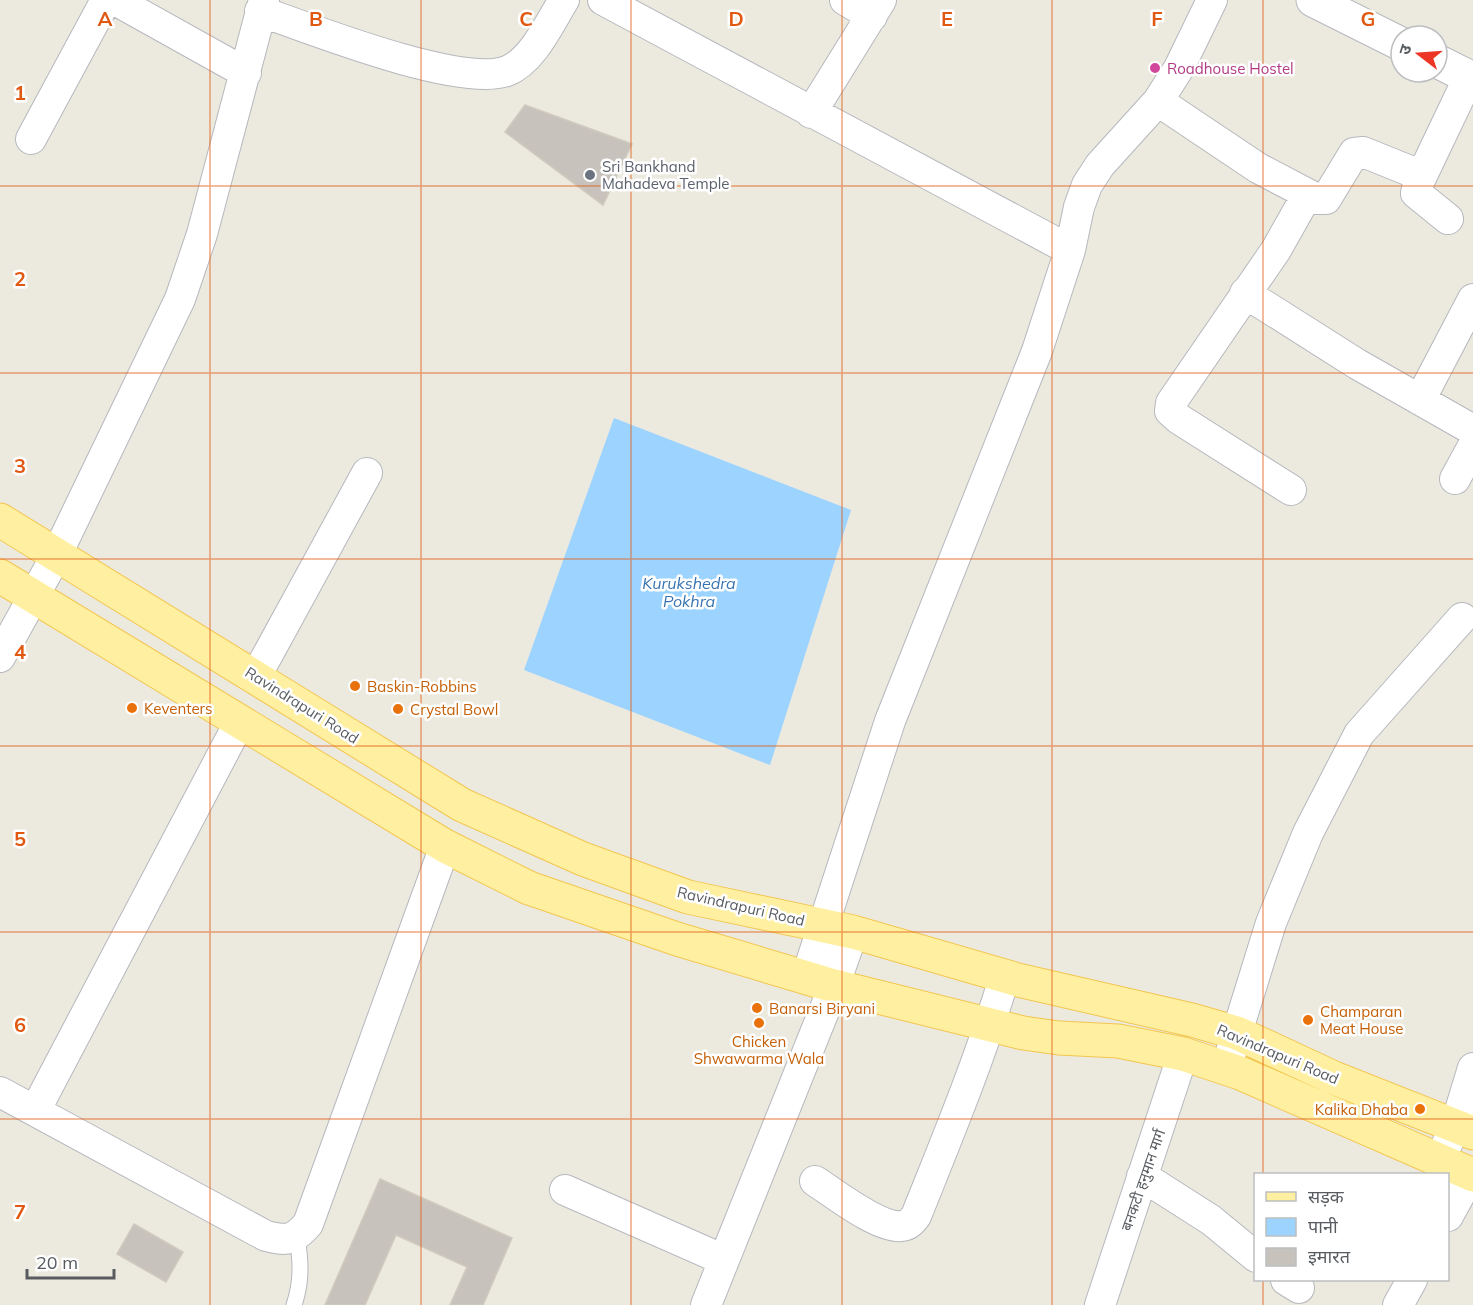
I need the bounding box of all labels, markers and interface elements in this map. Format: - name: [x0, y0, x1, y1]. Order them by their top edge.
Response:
- text: A: [98, 6, 113, 31]
- text: B: [309, 6, 323, 31]
- text: C: [519, 6, 533, 31]
- text: D: [728, 6, 744, 31]
- text: E: [941, 6, 953, 31]
- text: F: [1151, 6, 1163, 31]
- text: G: [1361, 6, 1375, 31]
- north arrow: [1389, 24, 1449, 84]
- text: उ: [1394, 42, 1416, 57]
- place label: Roadhouse Hostel: [1167, 59, 1294, 78]
- marker: Roadhouse Hostel: [1148, 61, 1162, 75]
- text: 1: [14, 80, 26, 105]
- place label: Sri Bankhand Mahadeva Temple: [602, 157, 729, 193]
- marker: Sri Bankhand Mahadeva Temple: [583, 168, 597, 182]
- text: 2: [14, 266, 26, 291]
- text: 3: [14, 453, 26, 478]
- water label: Kurukshedra Pokhra: [642, 573, 736, 611]
- text: 4: [14, 639, 26, 664]
- street label: Ravindrapuri Road: [242, 662, 362, 748]
- place label: Baskin-Robbins: [367, 677, 477, 696]
- marker: Baskin-Robbins: [348, 679, 362, 693]
- place label: Keventers: [144, 699, 212, 718]
- place label: Crystal Bowl: [410, 700, 498, 719]
- marker: Keventers: [125, 701, 139, 715]
- marker: Crystal Bowl: [391, 702, 405, 716]
- text: 5: [14, 826, 26, 851]
- street label: Ravindrapuri Road: [675, 882, 807, 930]
- place label: Banarsi Biryani: [769, 999, 875, 1018]
- marker: Banarsi Biryani: [750, 1001, 764, 1015]
- place label: Champaran Meat House: [1320, 1002, 1404, 1038]
- text: 6: [14, 1012, 26, 1037]
- marker: Champaran Meat House: [1301, 1013, 1315, 1027]
- marker: Chicken Shwawarma Wala: [752, 1016, 766, 1030]
- street label: Ravindrapuri Road: [1214, 1020, 1342, 1088]
- place label: Chicken Shwawarma Wala: [694, 1032, 824, 1068]
- place label: Kalika Dhaba: [1315, 1100, 1408, 1119]
- marker: Kalika Dhaba: [1413, 1102, 1427, 1116]
- street label: बनकटी हनुमान मार्ग: [1117, 1126, 1171, 1234]
- legend: [1254, 1173, 1449, 1281]
- text: सड़क: [1308, 1185, 1345, 1208]
- text: 7: [14, 1199, 26, 1224]
- text: पानी: [1308, 1215, 1338, 1238]
- scale bar: [27, 1242, 114, 1280]
- text: इमारत: [1308, 1245, 1351, 1268]
- text: 20 m: [36, 1251, 78, 1274]

